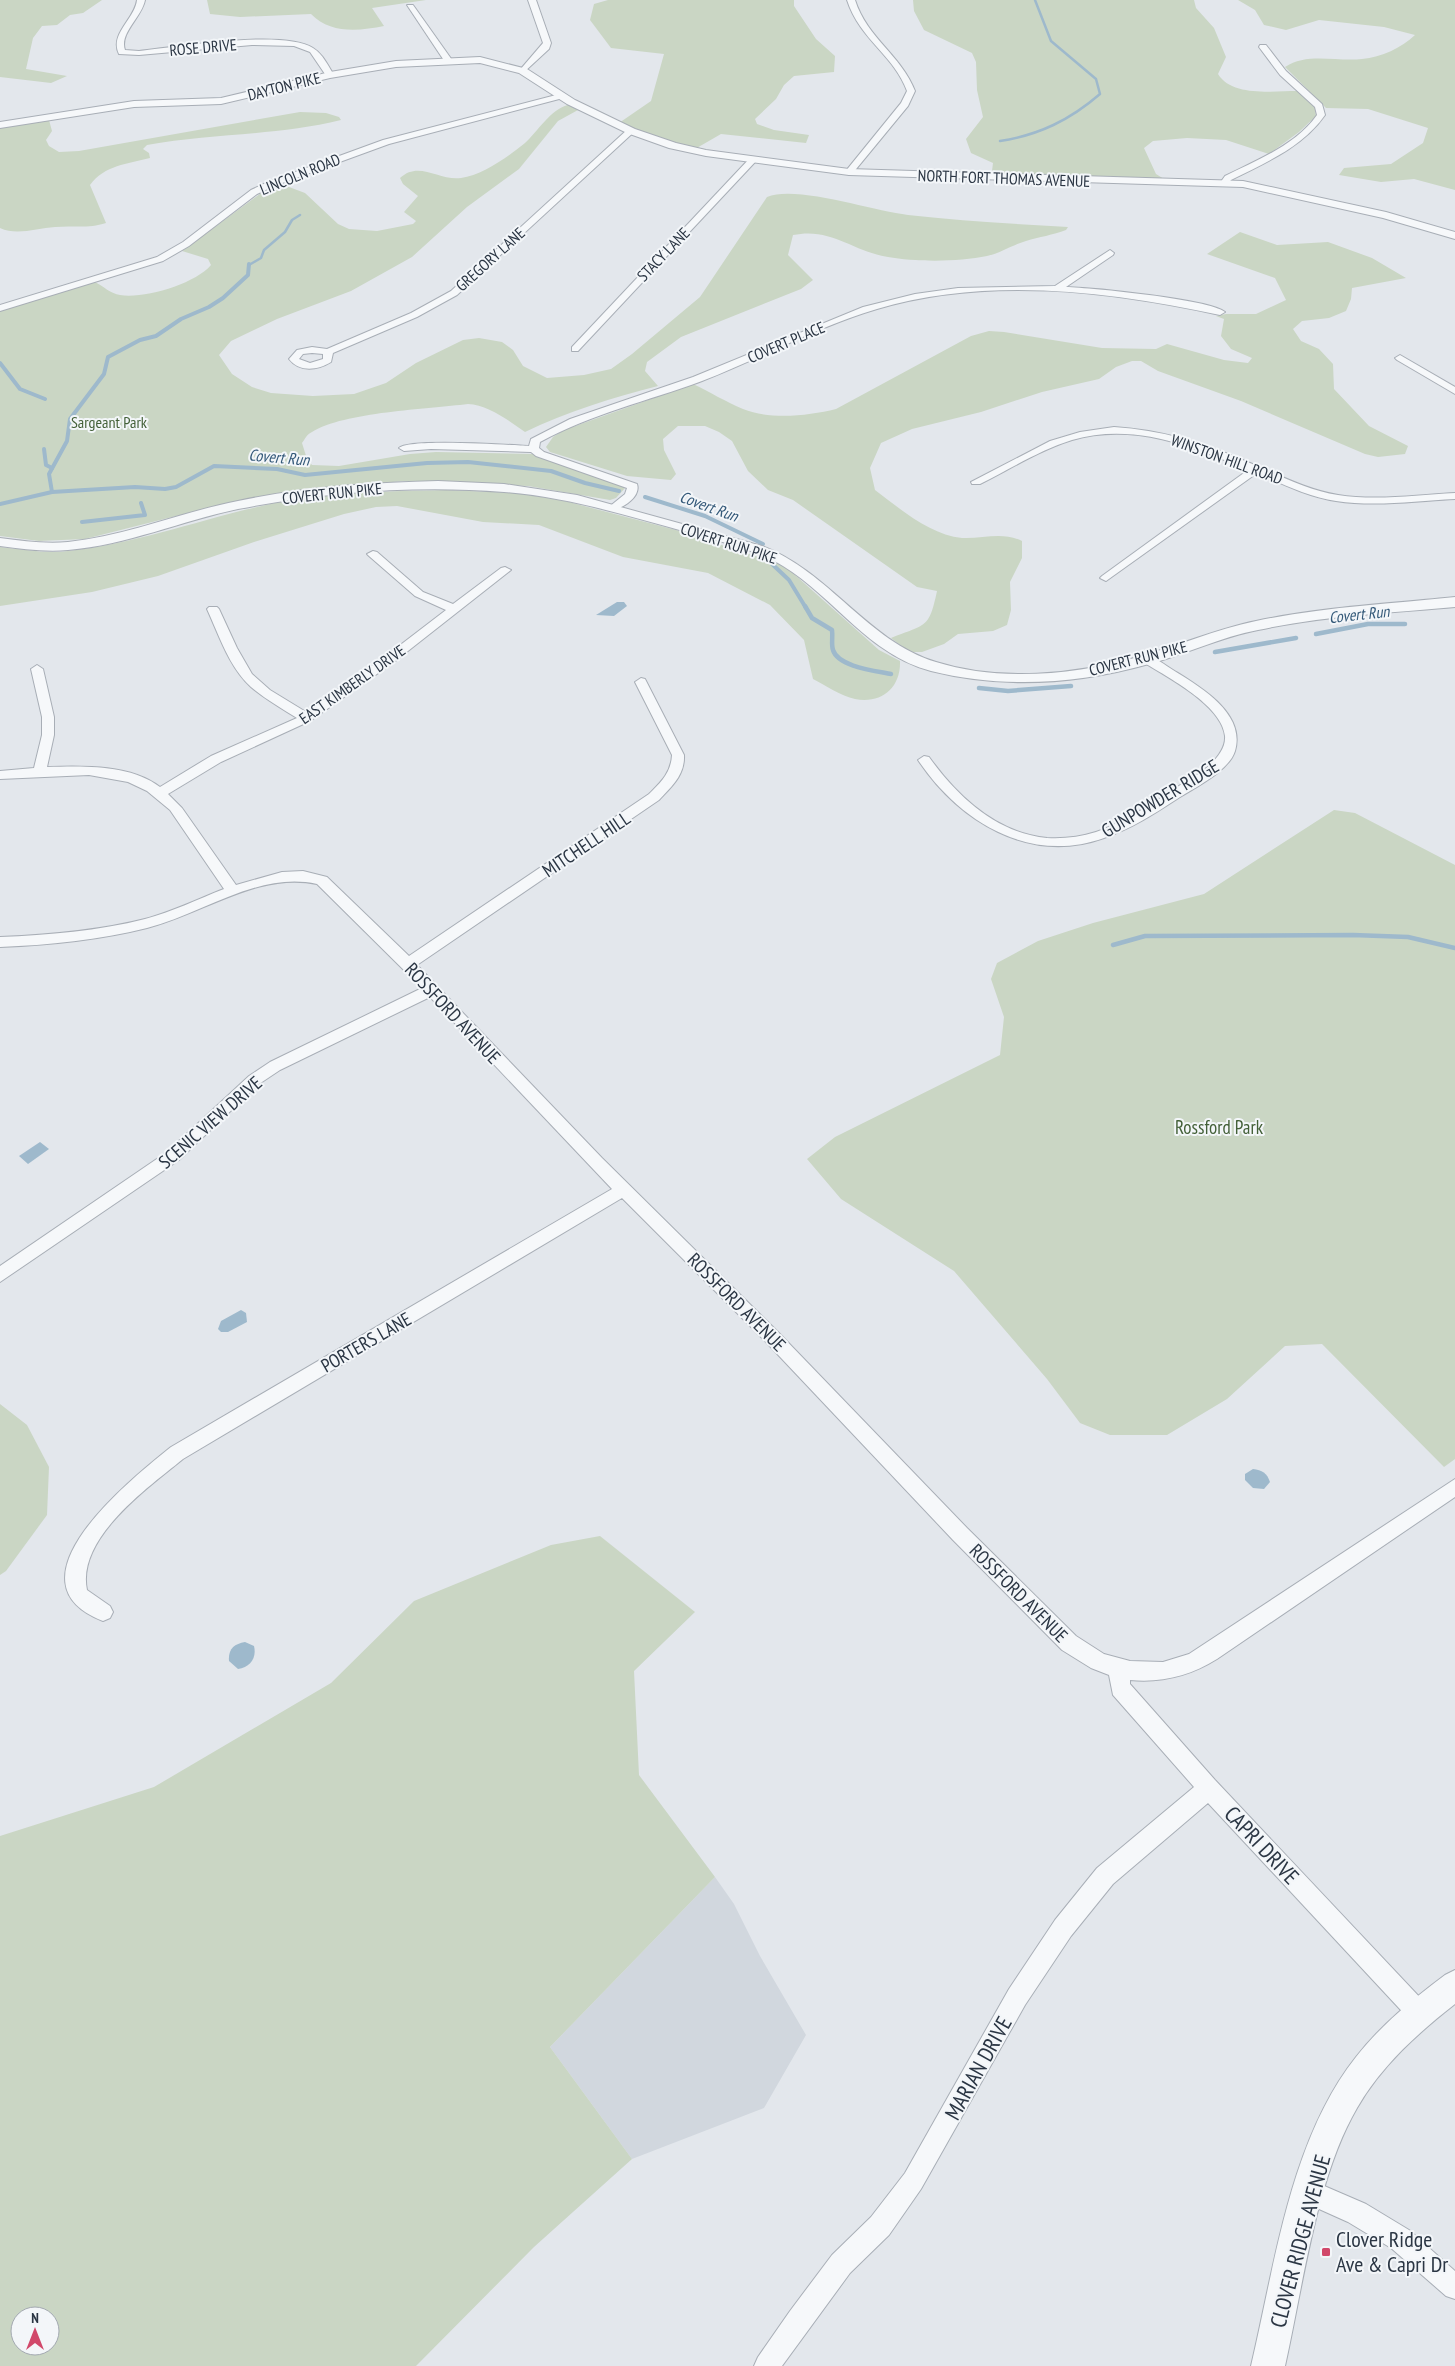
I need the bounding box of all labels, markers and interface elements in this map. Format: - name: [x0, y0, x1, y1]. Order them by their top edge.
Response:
- street label: ROSE DRIVE: [169, 34, 237, 60]
- street label: DAYTON PIKE: [245, 67, 323, 105]
- street label: LINCOLN ROAD: [257, 149, 343, 199]
- street label: NORTH FORT THOMAS AVENUE: [917, 165, 1091, 191]
- street label: GREGORY LANE: [451, 223, 529, 295]
- street label: STACY LANE: [632, 223, 694, 285]
- street label: COVERT PLACE: [744, 317, 828, 367]
- park label: Sargeant Park: [71, 412, 148, 432]
- street label: WINSTON HILL ROAD: [1168, 430, 1286, 488]
- water label: Covert Run: [248, 444, 311, 470]
- street label: COVERT RUN PIKE: [281, 478, 383, 508]
- water label: Covert Run: [677, 486, 742, 526]
- street label: COVERT RUN PIKE: [678, 518, 780, 568]
- water label: Covert Run: [1328, 601, 1391, 627]
- street label: COVERT RUN PIKE: [1087, 636, 1189, 680]
- street label: EAST KIMBERLY DRIVE: [295, 640, 409, 728]
- street label: GUNPOWDER RIDGE: [1097, 753, 1223, 843]
- street label: MITCHELL HILL: [537, 806, 635, 882]
- street label: ROSSFORD AVENUE: [400, 957, 506, 1069]
- street label: SCENIC VIEW DRIVE: [153, 1070, 267, 1174]
- park label: Rossford Park: [1175, 1115, 1264, 1139]
- street label: ROSSFORD AVENUE: [683, 1248, 791, 1356]
- street label: PORTERS LANE: [317, 1307, 415, 1377]
- street label: ROSSFORD AVENUE: [965, 1539, 1073, 1647]
- street label: CAPRI DRIVE: [1219, 1800, 1305, 1890]
- street label: MARIAN DRIVE: [938, 2011, 1018, 2125]
- street label: CLOVER RIDGE AVENUE: [1263, 2151, 1337, 2331]
- place label: Clover Ridge Ave & Capri Dr: [1336, 2225, 1448, 2278]
- marker: Clover Ridge Ave & Capri Dr: [1320, 2246, 1332, 2258]
- north arrow: [10, 2306, 60, 2356]
- text: N: [31, 2309, 39, 2327]

